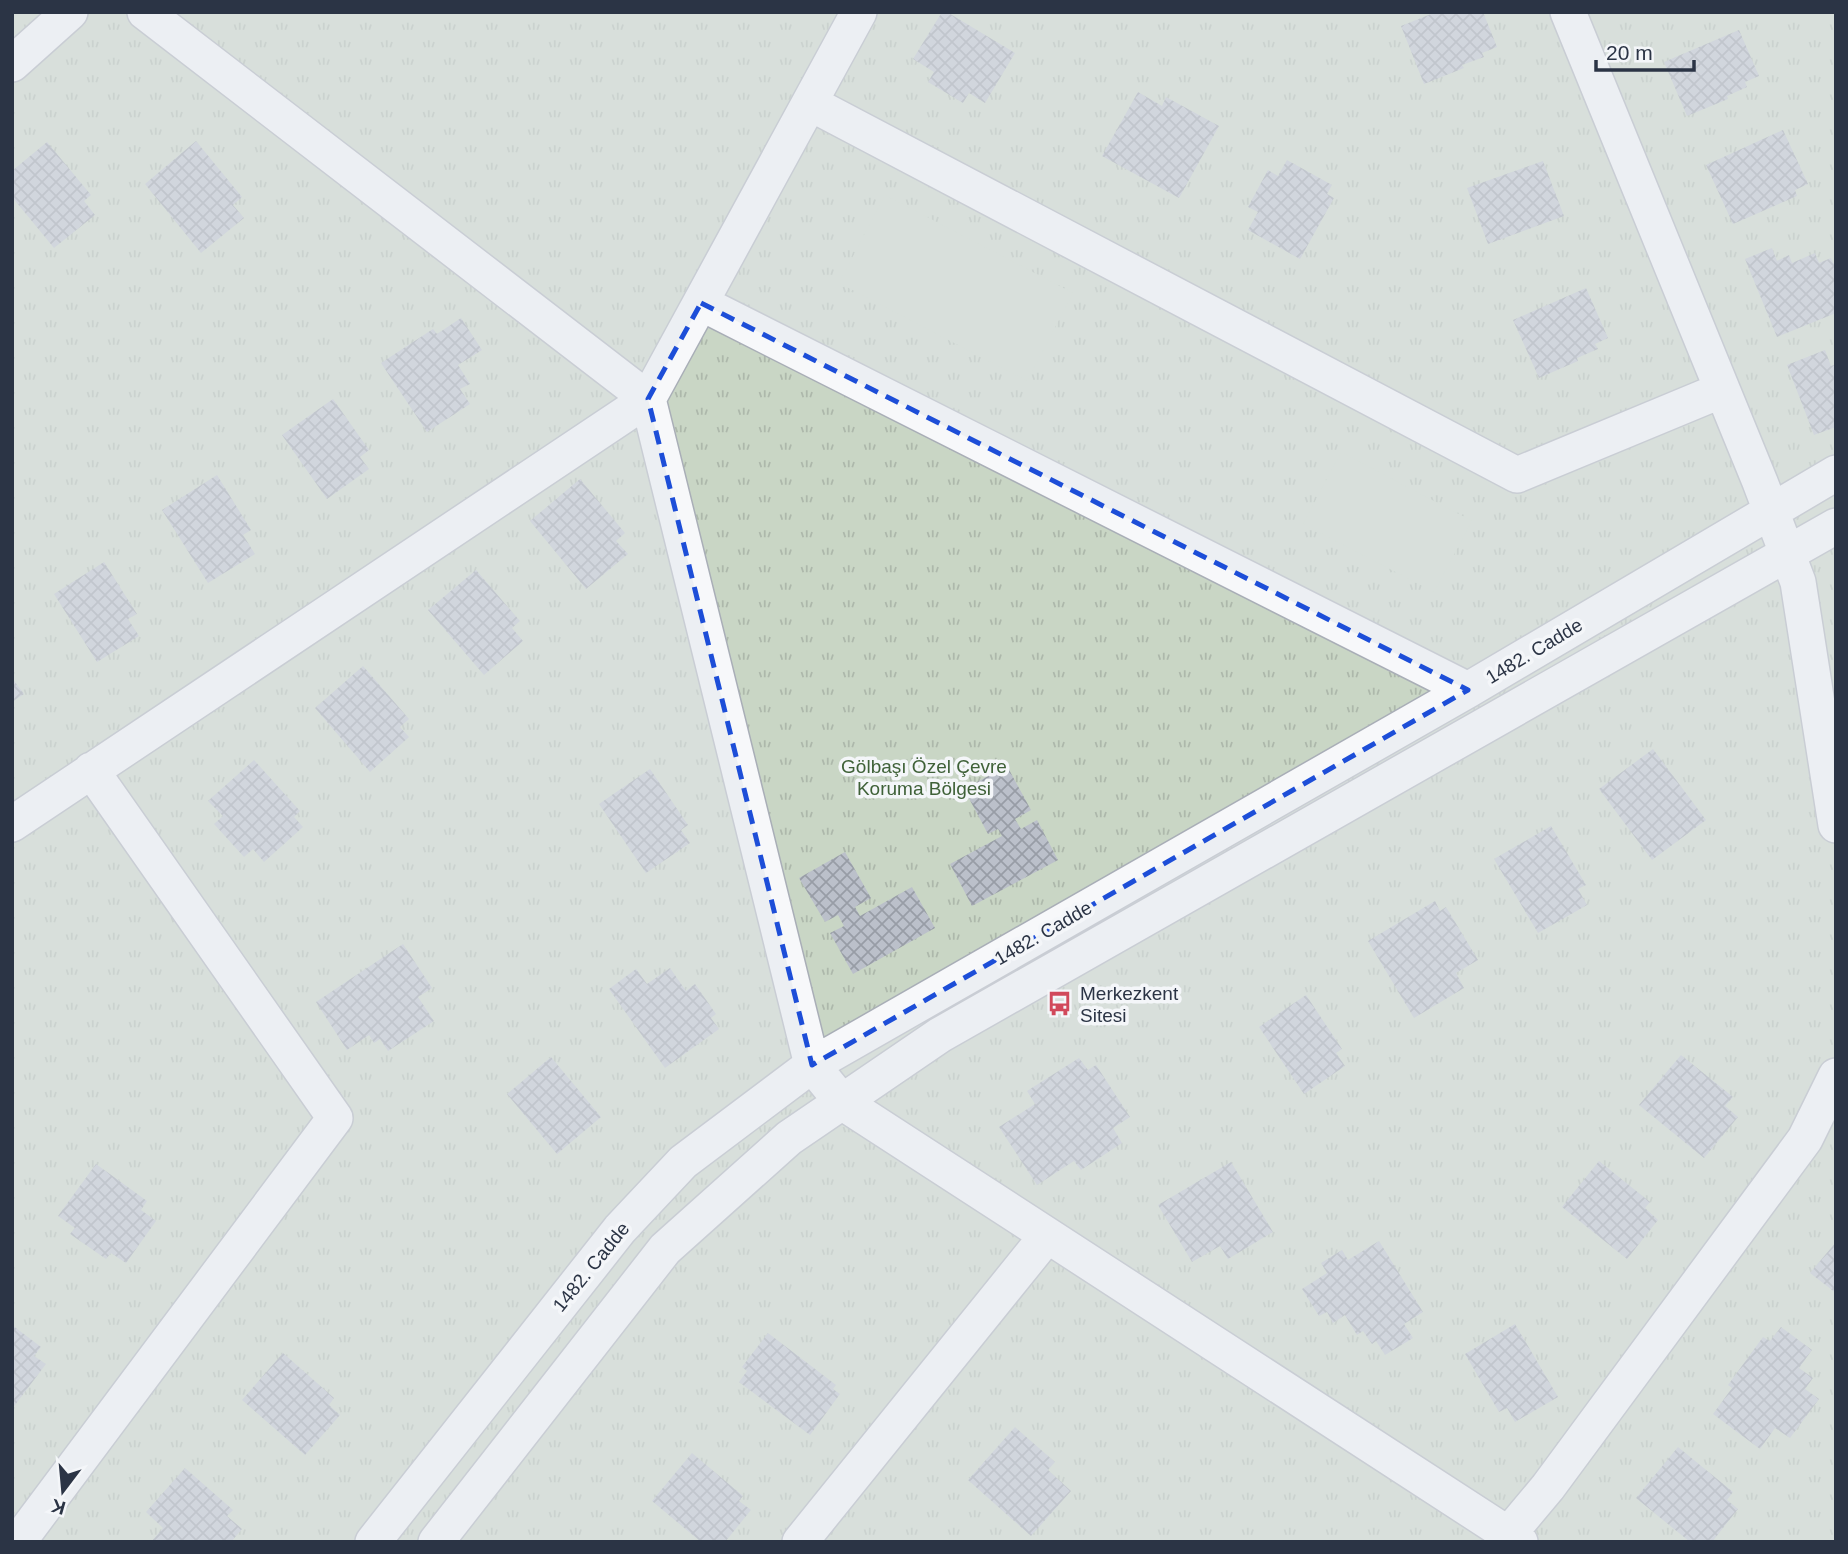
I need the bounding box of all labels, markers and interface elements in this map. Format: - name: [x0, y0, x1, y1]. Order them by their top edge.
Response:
- scale bar: [1596, 28, 1694, 72]
- text: 20 m: [1606, 41, 1653, 64]
- street label: 1482. Cadde: [1482, 614, 1586, 688]
- park label: Gölbaşı Özel Çevre Koruma Bölgesi: [841, 756, 1007, 799]
- street label: 1482. Cadde: [991, 897, 1095, 969]
- place label: Merkezkent Sitesi: [1080, 983, 1179, 1026]
- bus stop icon: Merkezkent Sitesi: [1046, 990, 1074, 1018]
- street label: 1482. Cadde: [549, 1218, 633, 1316]
- north arrow: [28, 1456, 98, 1526]
- text: K: [49, 1495, 68, 1519]

